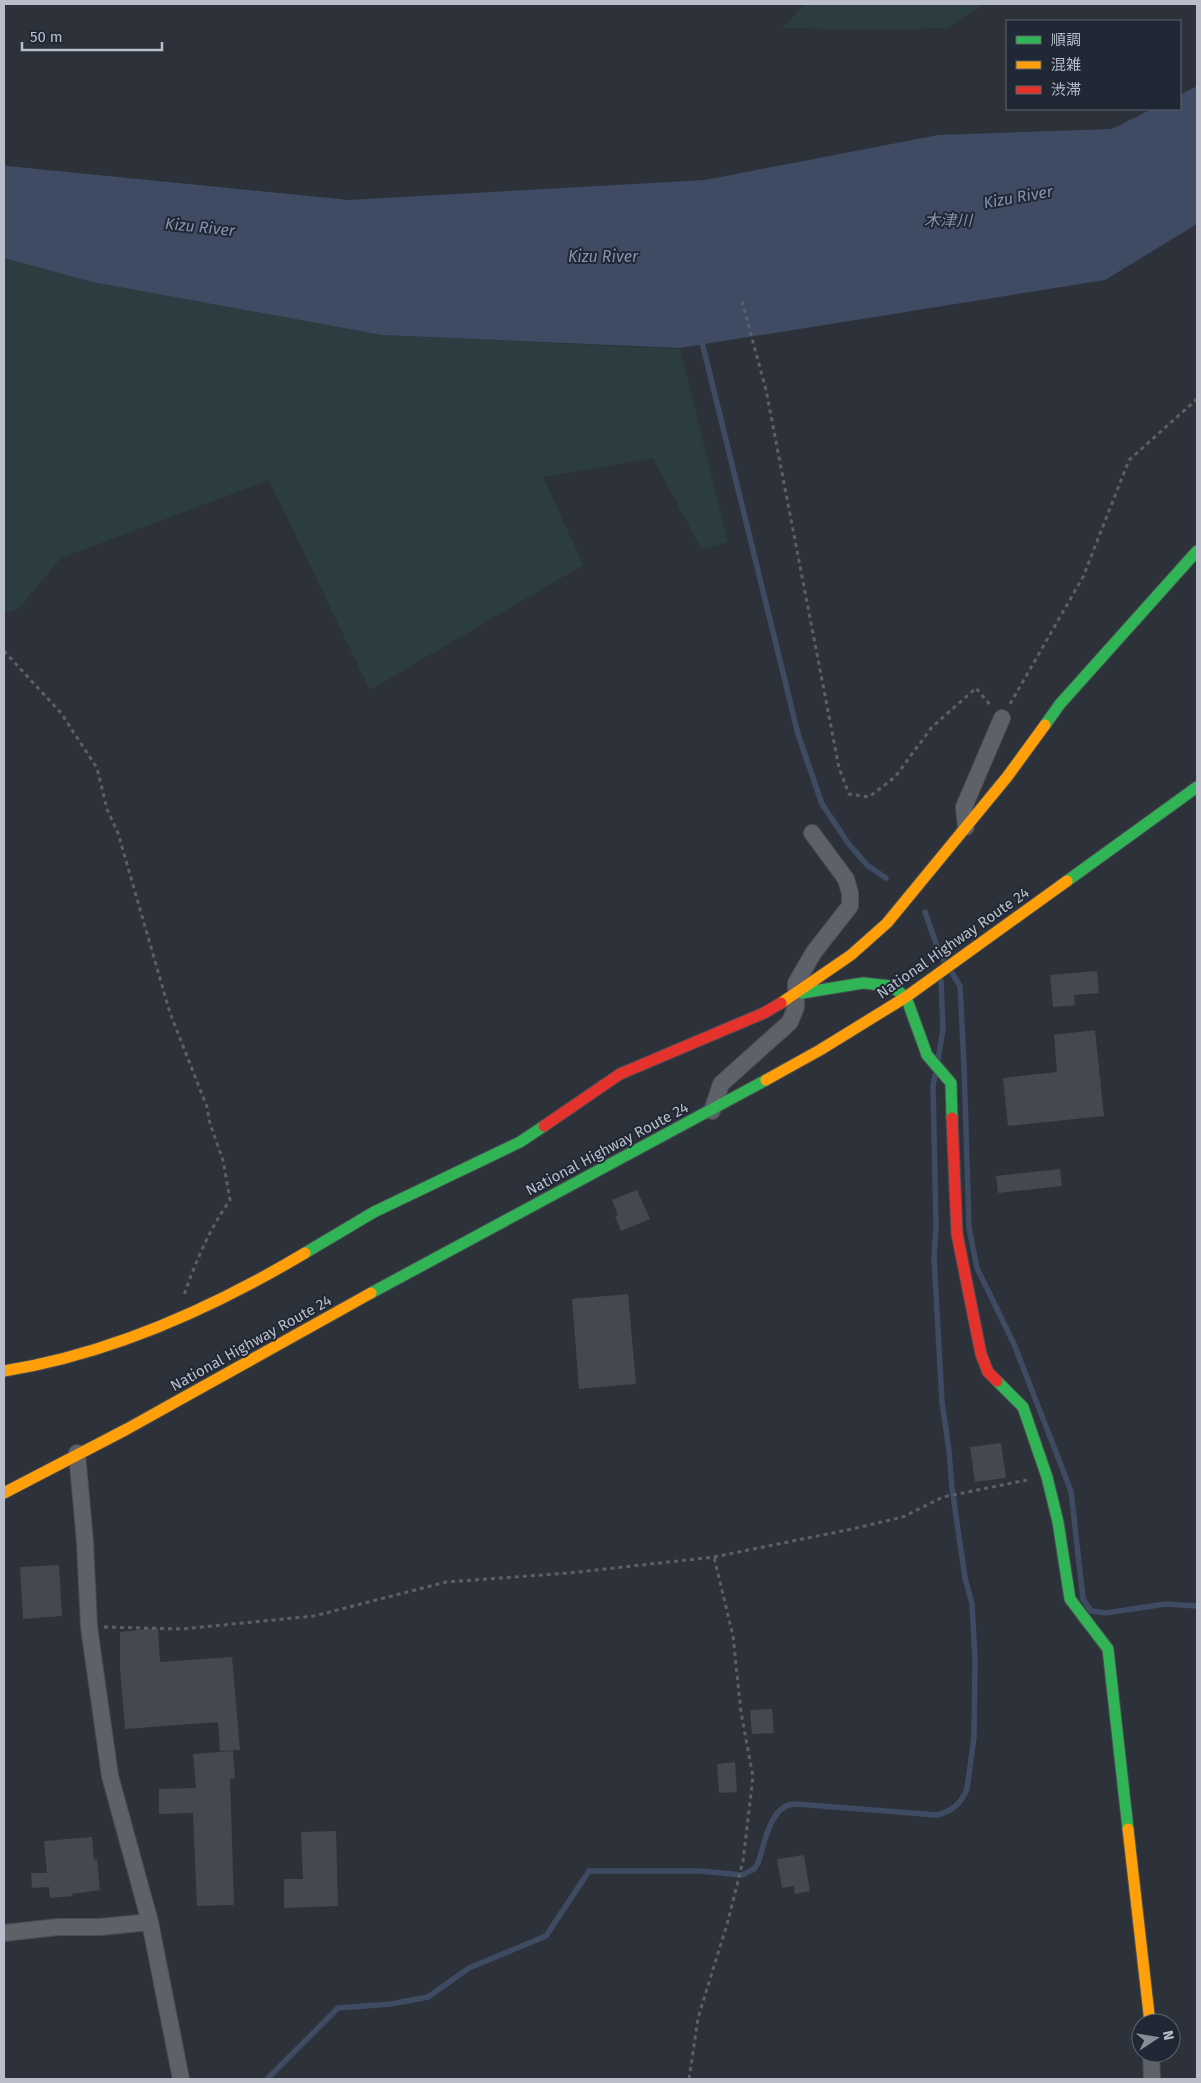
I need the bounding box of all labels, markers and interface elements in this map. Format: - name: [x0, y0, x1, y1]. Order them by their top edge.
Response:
- scale bar: [22, 20, 162, 52]
- legend: [1006, 20, 1181, 110]
- text: 50 m: [30, 28, 63, 46]
- text: 順調: [1051, 31, 1081, 49]
- text: 混雑: [1051, 56, 1081, 74]
- text: 渋滞: [1051, 81, 1081, 99]
- water label: Kizu River: [982, 181, 1055, 212]
- water label: 木津川: [924, 211, 974, 230]
- water label: Kizu River: [164, 214, 237, 240]
- water label: Kizu River: [568, 247, 639, 266]
- street label: National Highway Route 24: [873, 884, 1033, 1002]
- street label: National Highway Route 24: [523, 1098, 691, 1200]
- street label: National Highway Route 24: [167, 1291, 335, 1395]
- north arrow: [1131, 2013, 1181, 2063]
- text: N: [1159, 2029, 1178, 2042]

